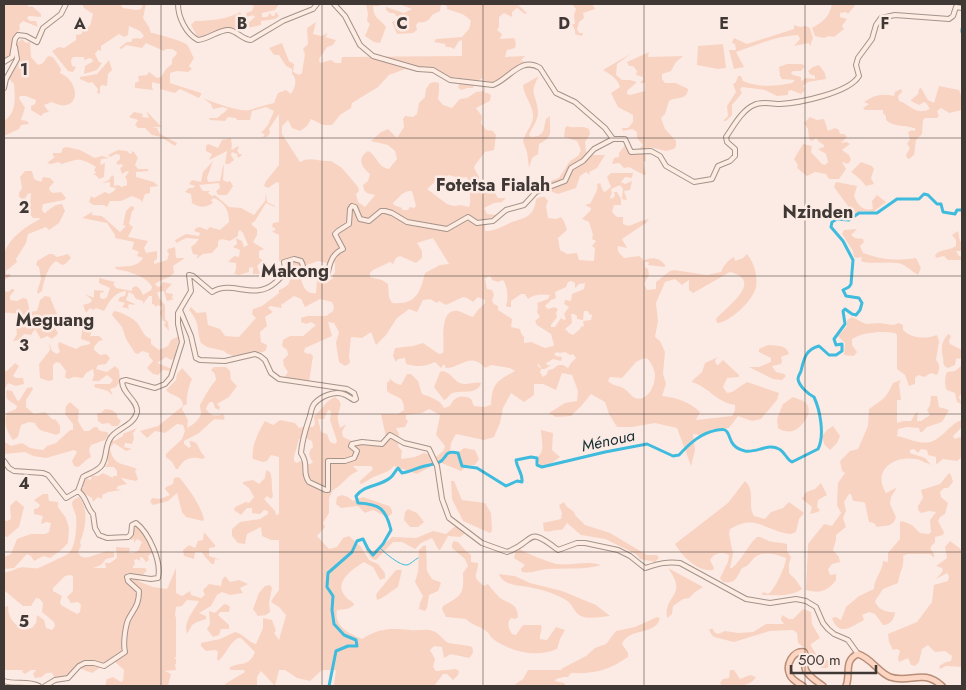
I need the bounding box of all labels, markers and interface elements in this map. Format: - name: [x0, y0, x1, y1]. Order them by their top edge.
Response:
- text: A: [73, 12, 86, 35]
- text: B: [237, 12, 247, 35]
- text: C: [396, 12, 408, 35]
- text: D: [558, 12, 570, 35]
- text: E: [719, 12, 729, 35]
- text: F: [881, 12, 889, 35]
- text: 1: [20, 58, 28, 81]
- district label: Fotetsa Fialah: [436, 172, 550, 198]
- text: 2: [19, 196, 29, 219]
- district label: Nzinden: [783, 199, 853, 225]
- district label: Makong: [261, 258, 329, 284]
- district label: Meguang: [16, 307, 94, 333]
- text: 3: [19, 334, 29, 357]
- water label: Ménoua: [579, 424, 637, 457]
- text: 4: [18, 472, 30, 495]
- text: 5: [19, 610, 29, 633]
- scale bar: [791, 642, 876, 674]
- text: 500 m: [798, 649, 841, 671]

